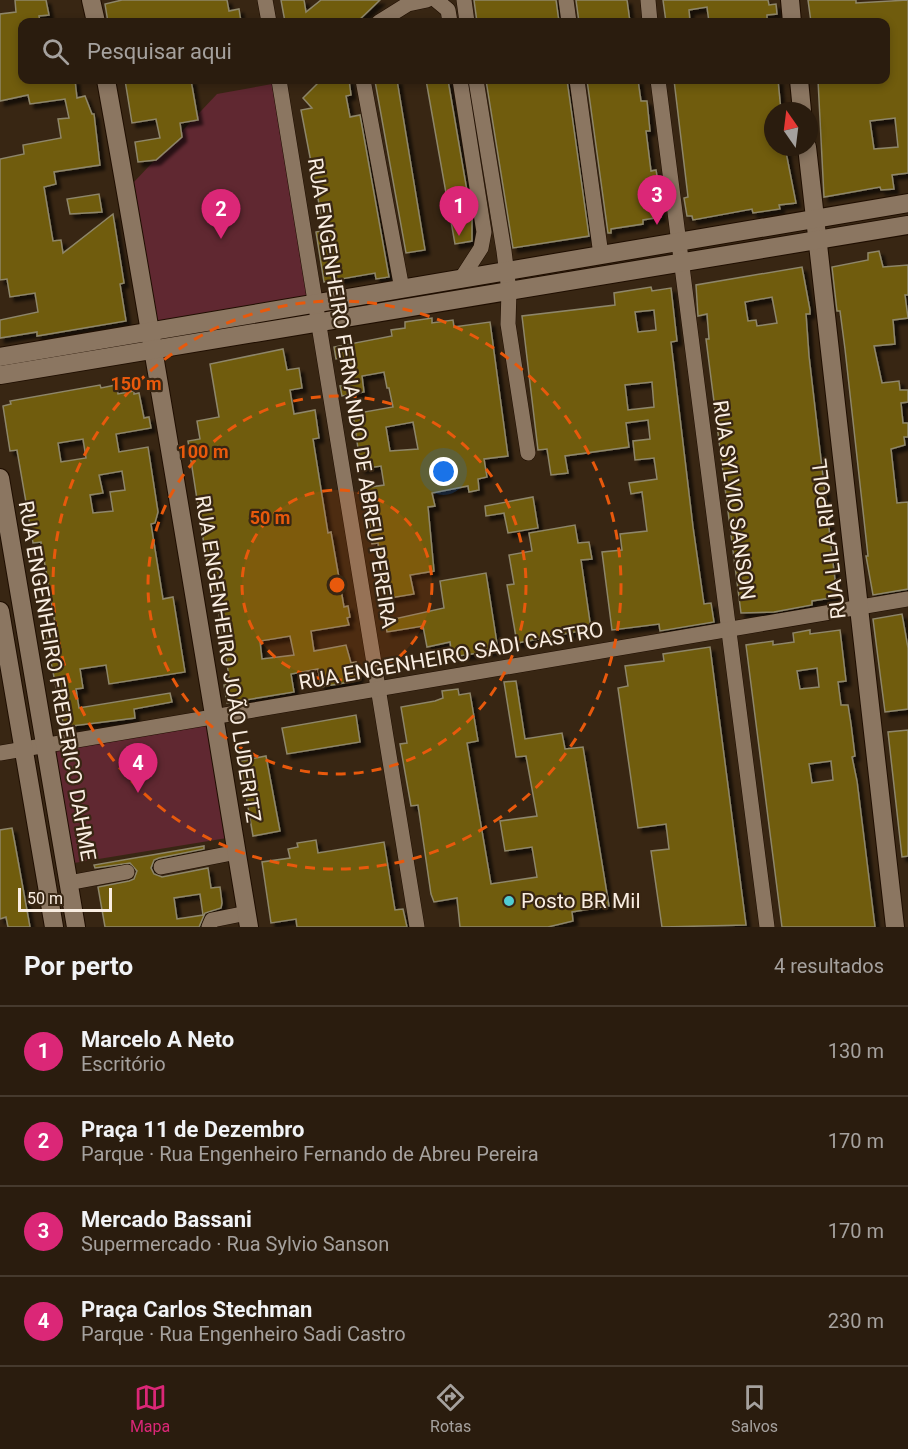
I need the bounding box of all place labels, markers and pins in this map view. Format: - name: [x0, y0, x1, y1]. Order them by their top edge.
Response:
- pin: 3: [638, 176, 676, 225]
- pin: 1: [440, 186, 478, 236]
- pin: 2: [202, 190, 240, 239]
- centre of rings: [327, 575, 347, 595]
- pin: 4: [118, 744, 158, 793]
- place label: Posto BR Mil: [521, 889, 641, 913]
- marker: Posto BR Mil: [502, 894, 516, 908]

